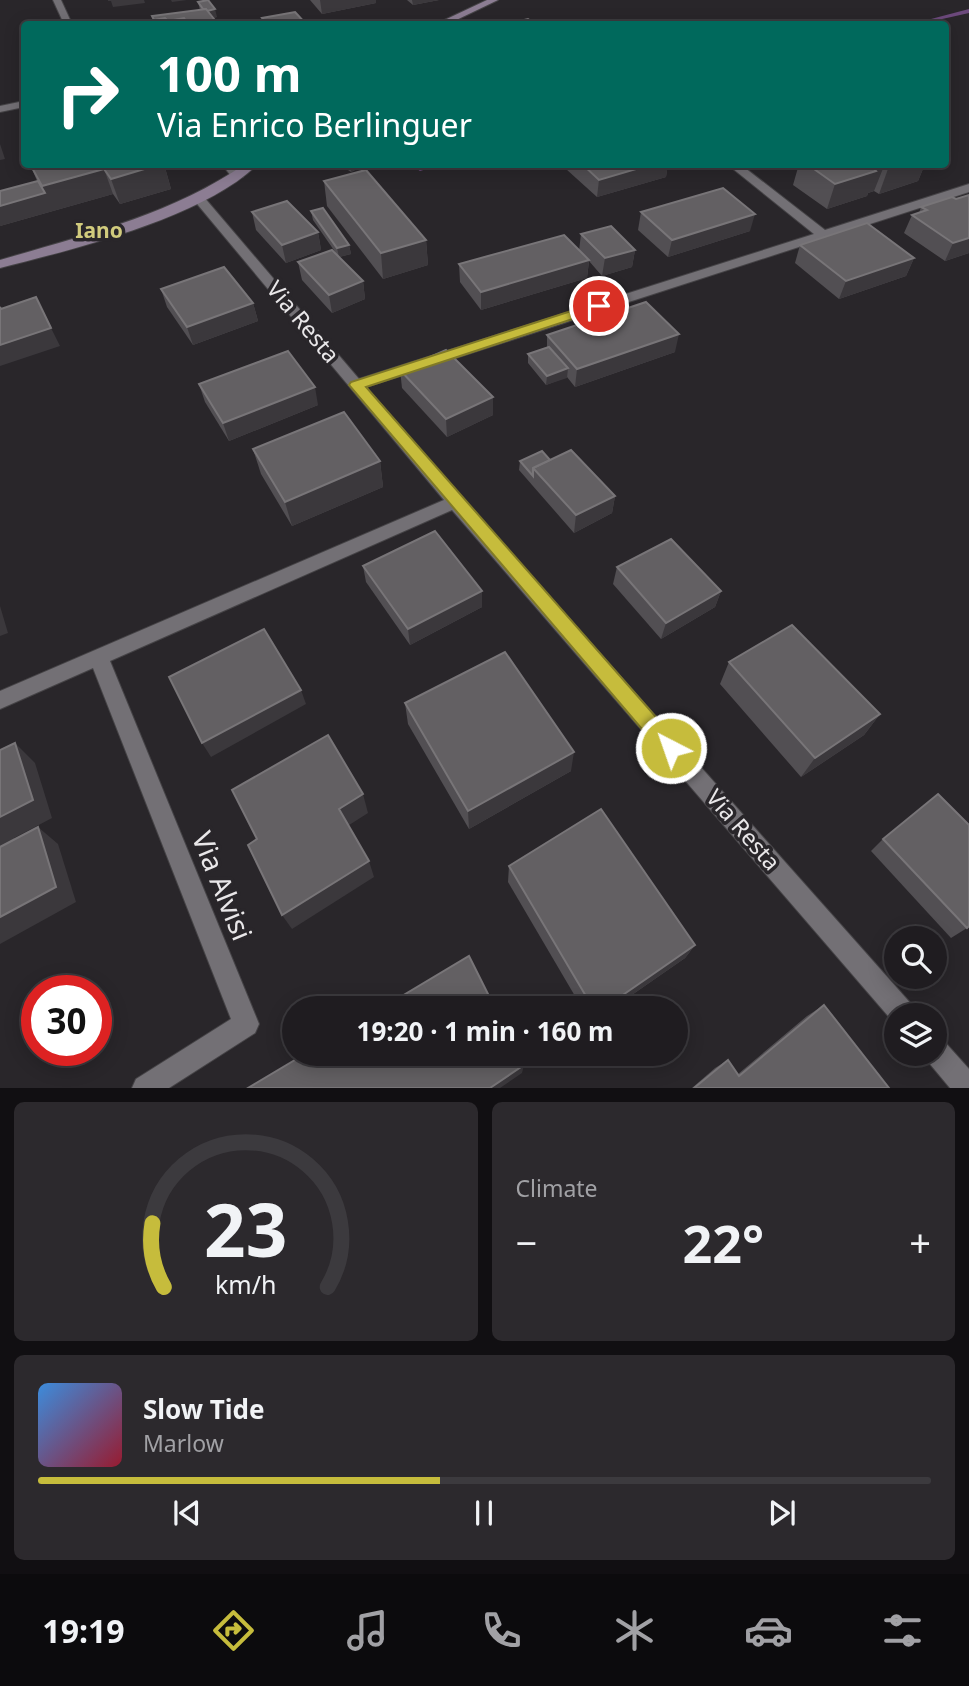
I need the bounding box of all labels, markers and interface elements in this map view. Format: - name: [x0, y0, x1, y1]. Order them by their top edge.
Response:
- text: 100 m: [157, 40, 302, 106]
- icon: right: [42, 49, 133, 140]
- text: Via Enrico Berlinguer: [157, 103, 472, 146]
- district label: Iano: [75, 216, 123, 244]
- street label: Via Resta: [260, 273, 348, 369]
- pin: [569, 276, 629, 336]
- icon: arrive: [580, 287, 618, 325]
- position arrow: [634, 711, 708, 785]
- street label: Via Resta: [699, 782, 788, 877]
- street label: Via Alvisi: [184, 826, 262, 946]
- map controls: [884, 926, 947, 1066]
- button: search: [884, 926, 947, 989]
- speed limit sign: 30: [21, 975, 112, 1066]
- button: layers: [884, 1003, 947, 1066]
- text: 19:20 · 1 min · 160 m: [357, 1013, 613, 1049]
- text: Climate: [516, 1172, 598, 1204]
- text: 23: [204, 1180, 287, 1279]
- text: 22°: [682, 1207, 764, 1278]
- text: −: [516, 1216, 537, 1268]
- text: +: [909, 1216, 931, 1268]
- text: km/h: [215, 1267, 277, 1301]
- text: Slow Tide: [143, 1391, 265, 1427]
- text: Marlow: [143, 1427, 224, 1459]
- icon: previous: [168, 1494, 206, 1532]
- icon: pause: [465, 1494, 503, 1532]
- icon: next: [763, 1494, 801, 1532]
- icon: directions: [209, 1606, 258, 1655]
- icon: music: [343, 1606, 392, 1655]
- icon: phone: [477, 1606, 526, 1655]
- icon: climate: [610, 1606, 659, 1655]
- icon: car: [744, 1606, 793, 1655]
- icon: filters: [878, 1606, 927, 1655]
- text: 19:19: [42, 1609, 125, 1652]

